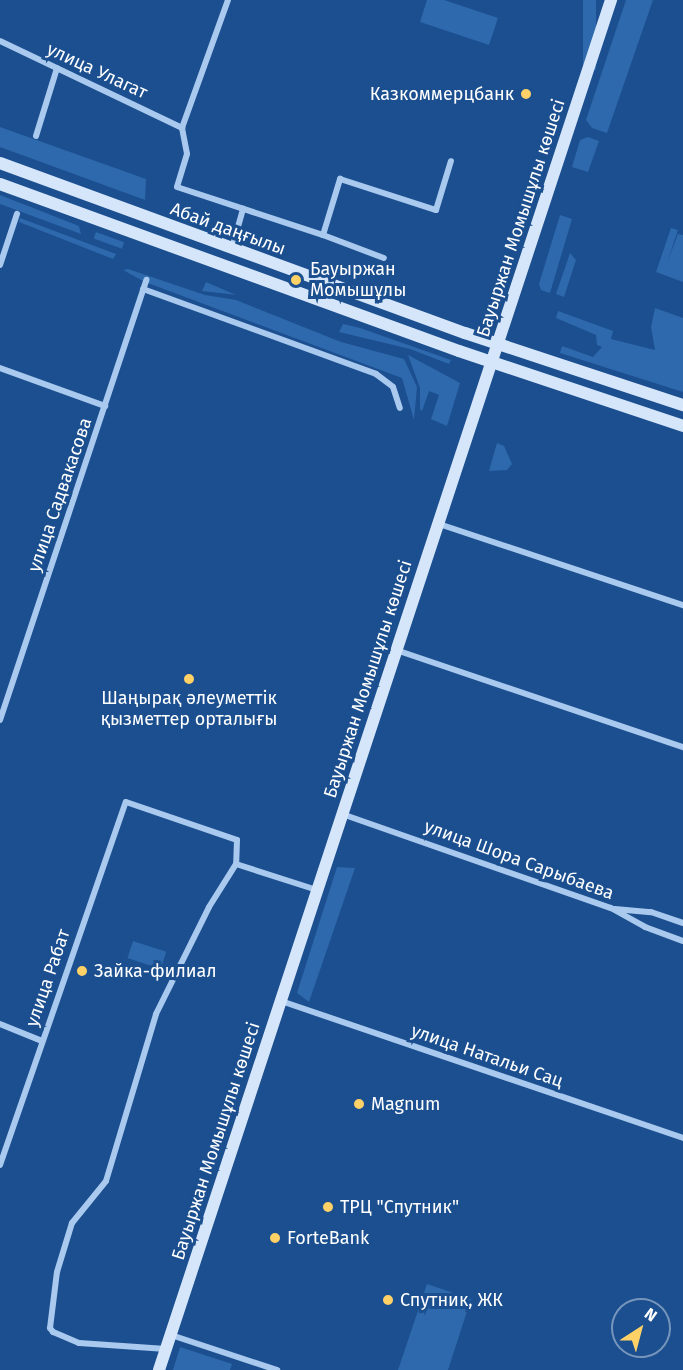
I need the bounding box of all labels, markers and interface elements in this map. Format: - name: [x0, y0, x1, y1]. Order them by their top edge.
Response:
- street label: улица Улагат: [43, 38, 151, 104]
- place label: Казкоммерцбанк: [370, 83, 514, 105]
- marker: Казкоммерцбанк: [519, 87, 533, 101]
- street label: Бауыржан Момышұлы көшесі: [472, 96, 570, 340]
- street label: Абай даңғылы: [167, 198, 289, 260]
- place label: Бауыржан Момышұлы: [310, 259, 406, 302]
- marker: Бауыржан Момышұлы: [287, 271, 305, 289]
- street label: улица Садвакасова: [23, 415, 97, 575]
- street label: Бауыржан Момышұлы көшесі: [319, 557, 417, 801]
- marker: Шаңырақ әлеуметтік қызметтер орталығы: [182, 672, 196, 686]
- place label: Шаңырақ әлеуметтік қызметтер орталығы: [101, 688, 277, 730]
- street label: улица Шора Сарыбаева: [421, 816, 617, 904]
- street label: улица Рабат: [21, 926, 75, 1030]
- place label: Зайка-филиал: [94, 960, 217, 982]
- marker: Зайка-филиал: [75, 964, 89, 978]
- street label: Бауыржан Момышұлы көшесі: [167, 1019, 265, 1263]
- street label: улица Натальи Сац: [408, 1020, 566, 1092]
- place label: Magnum: [371, 1093, 440, 1115]
- marker: Magnum: [352, 1097, 366, 1111]
- place label: ТРЦ "Спутник": [340, 1196, 459, 1218]
- marker: ТРЦ "Спутник": [321, 1200, 335, 1214]
- place label: ForteBank: [287, 1227, 369, 1249]
- marker: ForteBank: [268, 1231, 282, 1245]
- place label: Спутник, ЖК: [400, 1289, 503, 1311]
- marker: Спутник, ЖК: [381, 1293, 395, 1307]
- north arrow: [611, 1298, 671, 1358]
- text: N: [641, 1304, 661, 1325]

